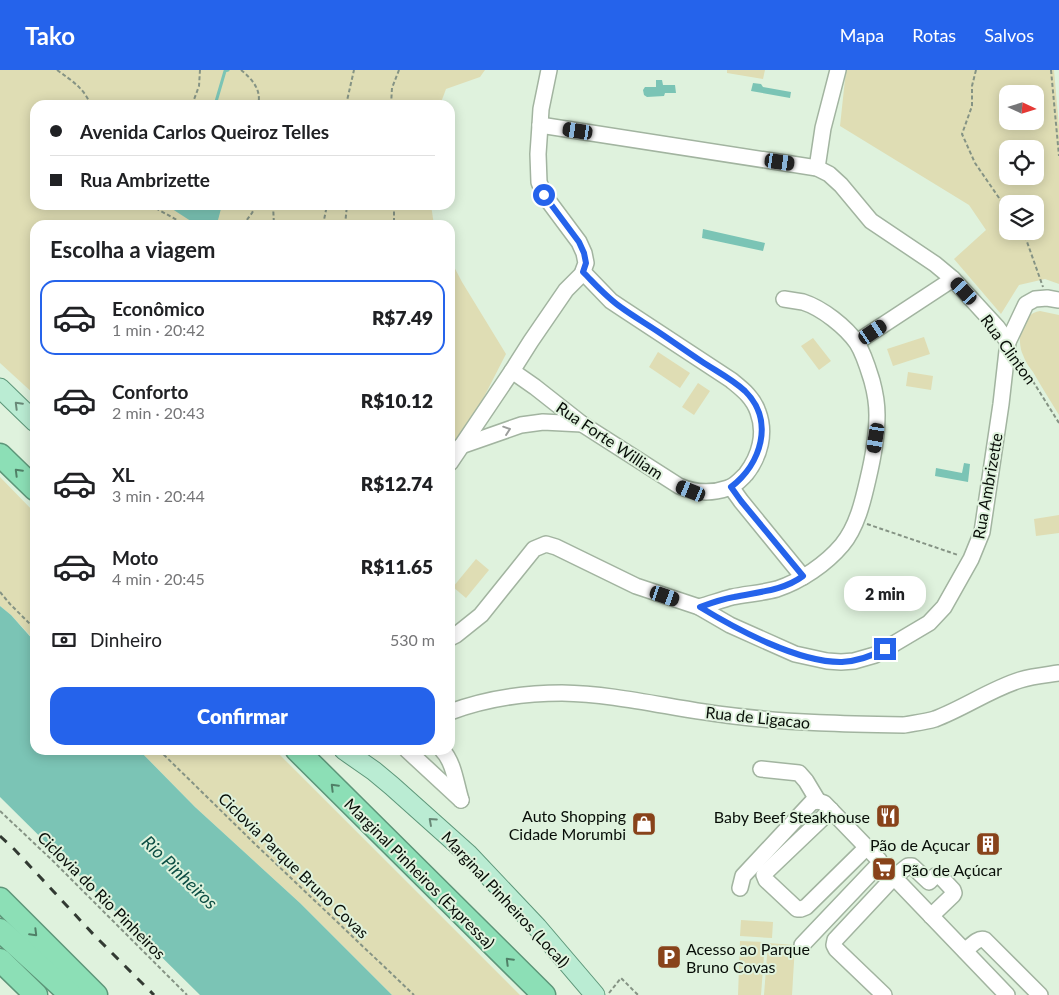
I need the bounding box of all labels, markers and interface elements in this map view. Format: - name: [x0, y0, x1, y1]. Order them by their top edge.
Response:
- text: Tako: [25, 21, 75, 50]
- text: Mapa: [840, 24, 884, 46]
- text: Rotas: [912, 24, 956, 46]
- text: Salvos: [984, 24, 1034, 46]
- north arrow: [999, 85, 1044, 130]
- map controls: [999, 85, 1044, 240]
- text: Avenida Carlos Queiroz Telles: [80, 120, 329, 143]
- car: [562, 121, 593, 141]
- button: locate: [999, 140, 1044, 185]
- car: [764, 152, 795, 172]
- text: Rua Ambrizette: [80, 168, 210, 191]
- route start: [533, 184, 555, 206]
- button: layers: [999, 195, 1044, 240]
- text: Escolha a viagem: [50, 236, 216, 263]
- car: [948, 275, 979, 307]
- icon: car: [52, 295, 97, 340]
- text: Econômico: [112, 297, 205, 320]
- text: R$7.49: [372, 306, 433, 329]
- street label: Rua Clinton: [977, 310, 1041, 388]
- car: [856, 317, 889, 347]
- text: 1 min · 20:42: [112, 320, 205, 339]
- icon: car: [52, 378, 97, 423]
- text: Conforto: [112, 380, 188, 403]
- text: R$10.12: [361, 389, 433, 412]
- street label: Rua Forte William: [553, 397, 667, 483]
- one-way arrow: [14, 402, 23, 411]
- text: 2 min · 20:43: [112, 403, 205, 422]
- car: [866, 422, 885, 454]
- one-way arrow: [502, 425, 511, 435]
- street label: Rua Ambrizette: [968, 431, 1006, 541]
- icon: car: [52, 461, 97, 506]
- text: XL: [112, 463, 135, 486]
- one-way arrow: [14, 469, 23, 478]
- text: R$12.74: [361, 472, 433, 495]
- car: [674, 478, 707, 504]
- text: 3 min · 20:44: [112, 486, 205, 505]
- icon: car: [52, 544, 97, 589]
- text: Moto: [112, 546, 158, 569]
- text: R$11.65: [361, 555, 433, 578]
- text: 4 min · 20:45: [112, 569, 205, 588]
- callout: 2 min: [844, 576, 926, 612]
- car: [648, 584, 681, 608]
- text: 2 min: [865, 584, 905, 603]
- icon: cash: [50, 626, 78, 654]
- text: Dinheiro: [90, 628, 162, 651]
- text: 530 m: [390, 630, 435, 649]
- route end: [874, 638, 896, 660]
- button: Confirmar: [50, 687, 435, 745]
- street label: Rua de Ligacao: [705, 702, 811, 732]
- one-way arrow: [331, 784, 340, 793]
- street label: Ciclovia Parque Bruno Covas: [215, 788, 373, 942]
- street label: Marginal Pinheiros (Expressa): [341, 794, 499, 952]
- restaurant icon: Baby Beef Steakhouse: [875, 803, 901, 829]
- place label: Auto Shopping Cidade Morumbi: [509, 806, 626, 843]
- place label: Baby Beef Steakhouse: [714, 807, 870, 826]
- shop icon: Auto Shopping Cidade Morumbi: [631, 811, 657, 837]
- one-way arrow: [428, 818, 437, 827]
- street label: Ciclovia do Rio Pinheiros: [34, 827, 170, 963]
- street label: Marginal Pinheiros (Local): [438, 827, 574, 971]
- water label: Rio Pinheiros: [138, 831, 222, 913]
- building icon: Pão de Açucar: [975, 831, 1001, 857]
- place label: Pão de Açucar: [870, 835, 970, 854]
- supermarket icon: Pão de Açúcar: [871, 856, 897, 882]
- place label: Pão de Açúcar: [902, 860, 1002, 879]
- one-way arrow: [29, 927, 38, 936]
- place label: Acesso ao Parque Bruno Covas: [686, 939, 810, 976]
- parking icon: Acesso ao Parque Bruno Covas: [656, 944, 682, 970]
- one-way arrow: [506, 957, 515, 966]

